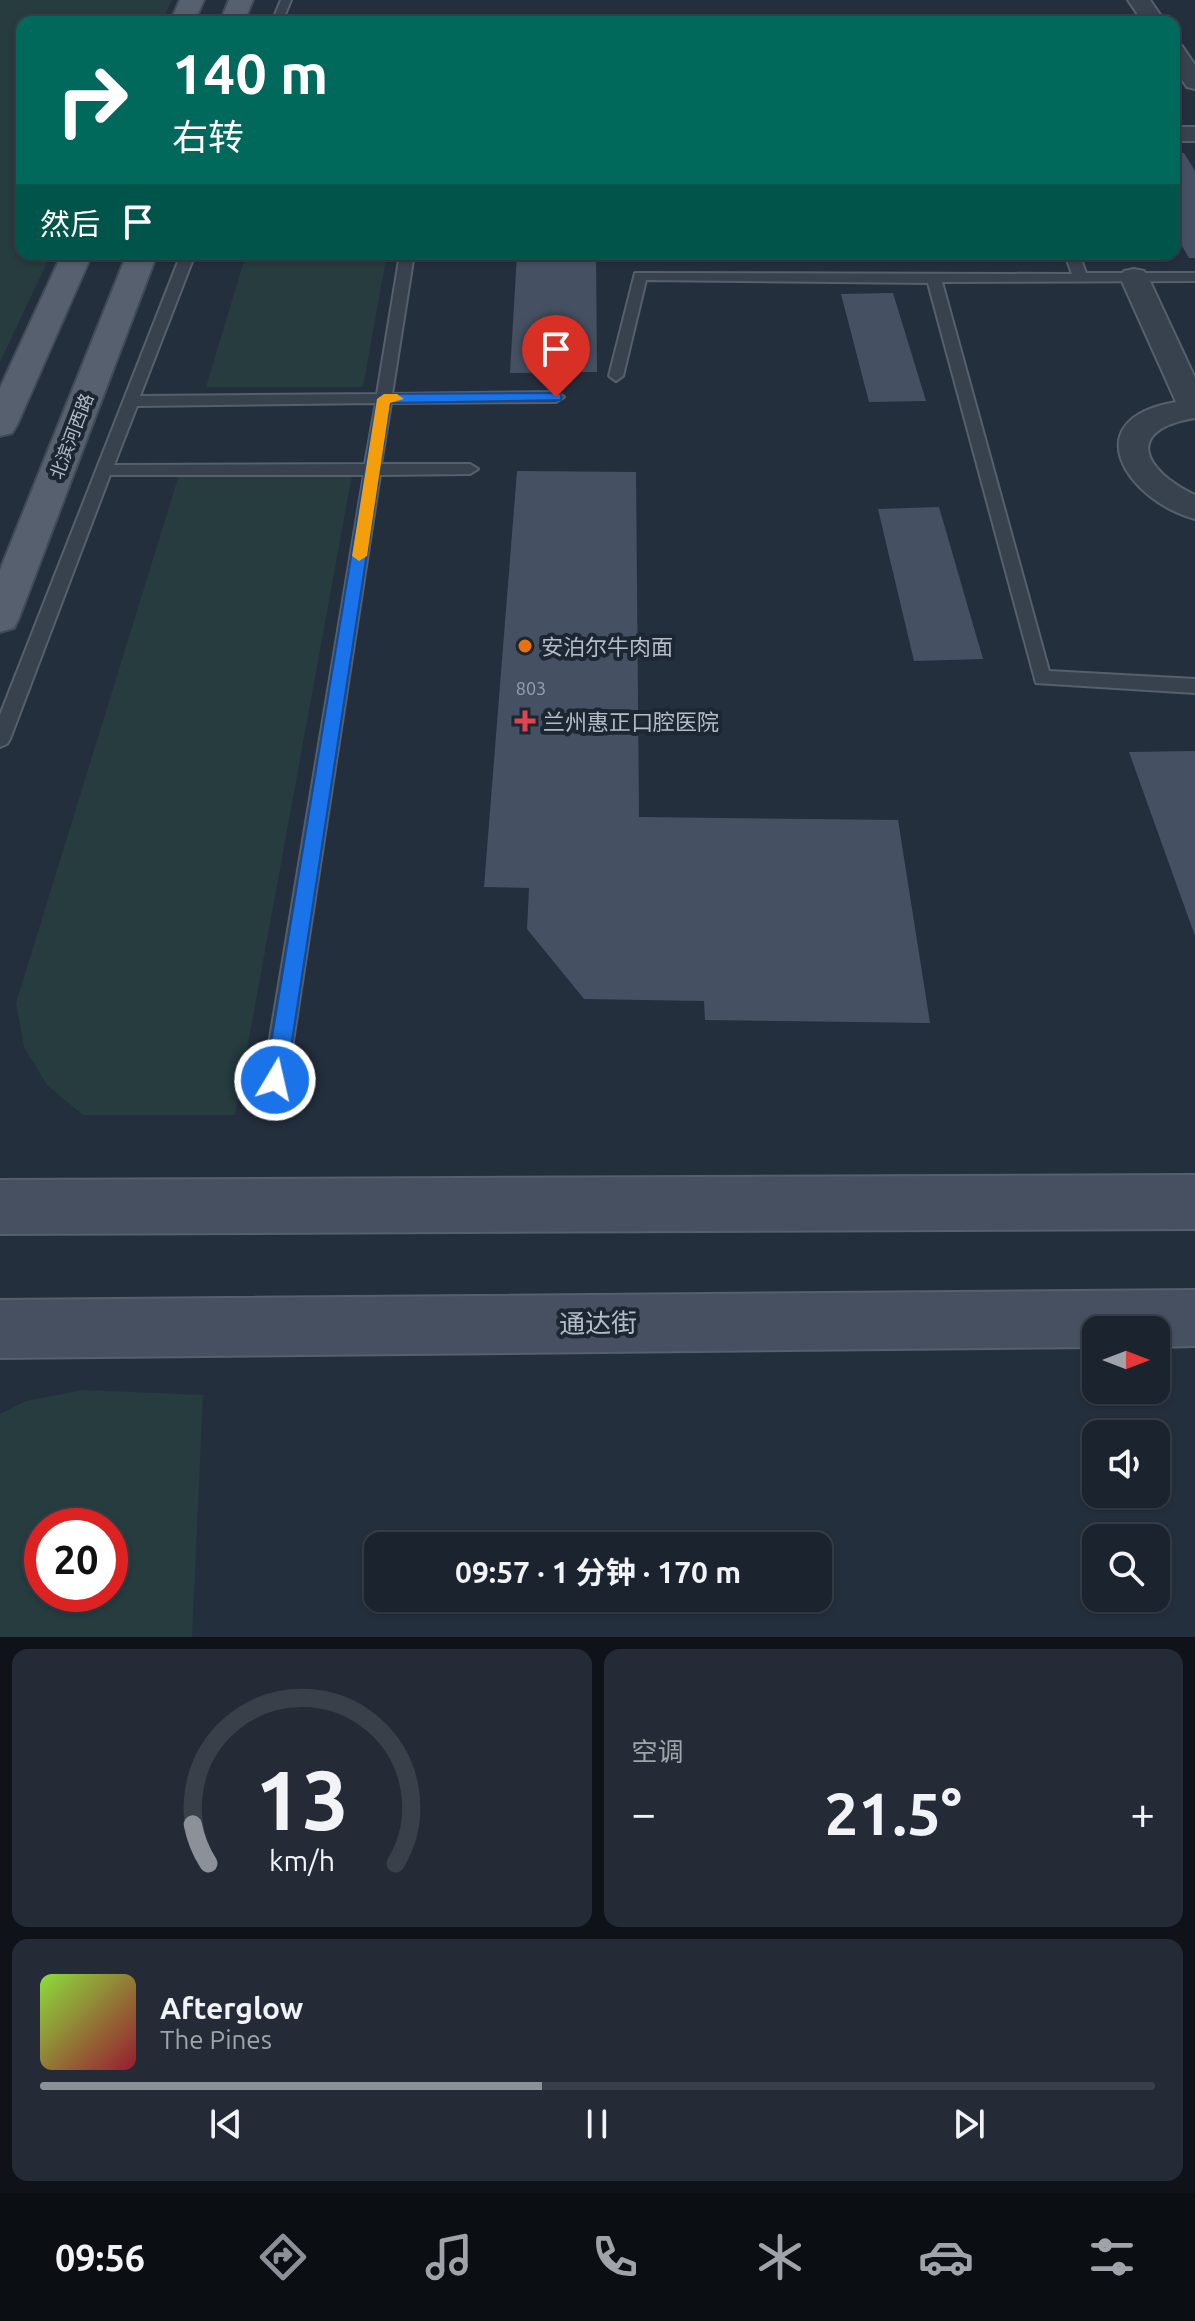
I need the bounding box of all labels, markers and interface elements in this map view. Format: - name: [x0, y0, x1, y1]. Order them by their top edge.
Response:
- text: 140 m: [172, 42, 328, 105]
- icon: right: [40, 48, 144, 152]
- text: 右转: [172, 116, 244, 157]
- icon: arrive: [116, 200, 160, 244]
- text: 然后: [40, 207, 100, 241]
- pin: [522, 315, 590, 397]
- icon: arrive: [534, 327, 578, 371]
- street label: 北滨河西路: [46, 390, 96, 482]
- place label: 安泊尔牛肉面: [541, 634, 673, 659]
- marker: 安泊尔牛肉面: [516, 637, 534, 655]
- house number: 803: [516, 678, 546, 698]
- place label: 兰州惠正口腔医院: [543, 709, 719, 734]
- marker: 兰州惠正口腔医院: [514, 710, 536, 732]
- position arrow: [233, 1038, 317, 1122]
- street label: 通达街: [559, 1308, 637, 1338]
- north arrow: [1082, 1316, 1170, 1404]
- map controls: [1082, 1316, 1170, 1612]
- button: sound: [1082, 1420, 1170, 1508]
- speed limit sign: 20: [24, 1508, 128, 1612]
- button: search: [1082, 1524, 1170, 1612]
- text: 09:57 · 1 分钟 · 170 m: [455, 1555, 741, 1589]
- text: 空调: [632, 1737, 684, 1766]
- text: 13: [255, 1752, 349, 1846]
- text: 21.5°: [825, 1779, 962, 1846]
- text: −: [632, 1788, 656, 1837]
- text: +: [1130, 1788, 1155, 1837]
- text: km/h: [269, 1844, 335, 1876]
- text: Afterglow: [160, 1991, 303, 2025]
- text: The Pines: [160, 2025, 272, 2054]
- icon: previous: [204, 2102, 248, 2146]
- icon: pause: [575, 2102, 619, 2146]
- icon: next: [947, 2102, 991, 2146]
- icon: directions: [255, 2229, 311, 2285]
- icon: music: [421, 2229, 477, 2285]
- icon: phone: [587, 2229, 643, 2285]
- icon: climate: [752, 2229, 808, 2285]
- icon: car: [918, 2229, 974, 2285]
- icon: filters: [1084, 2229, 1140, 2285]
- text: 09:56: [55, 2237, 145, 2278]

